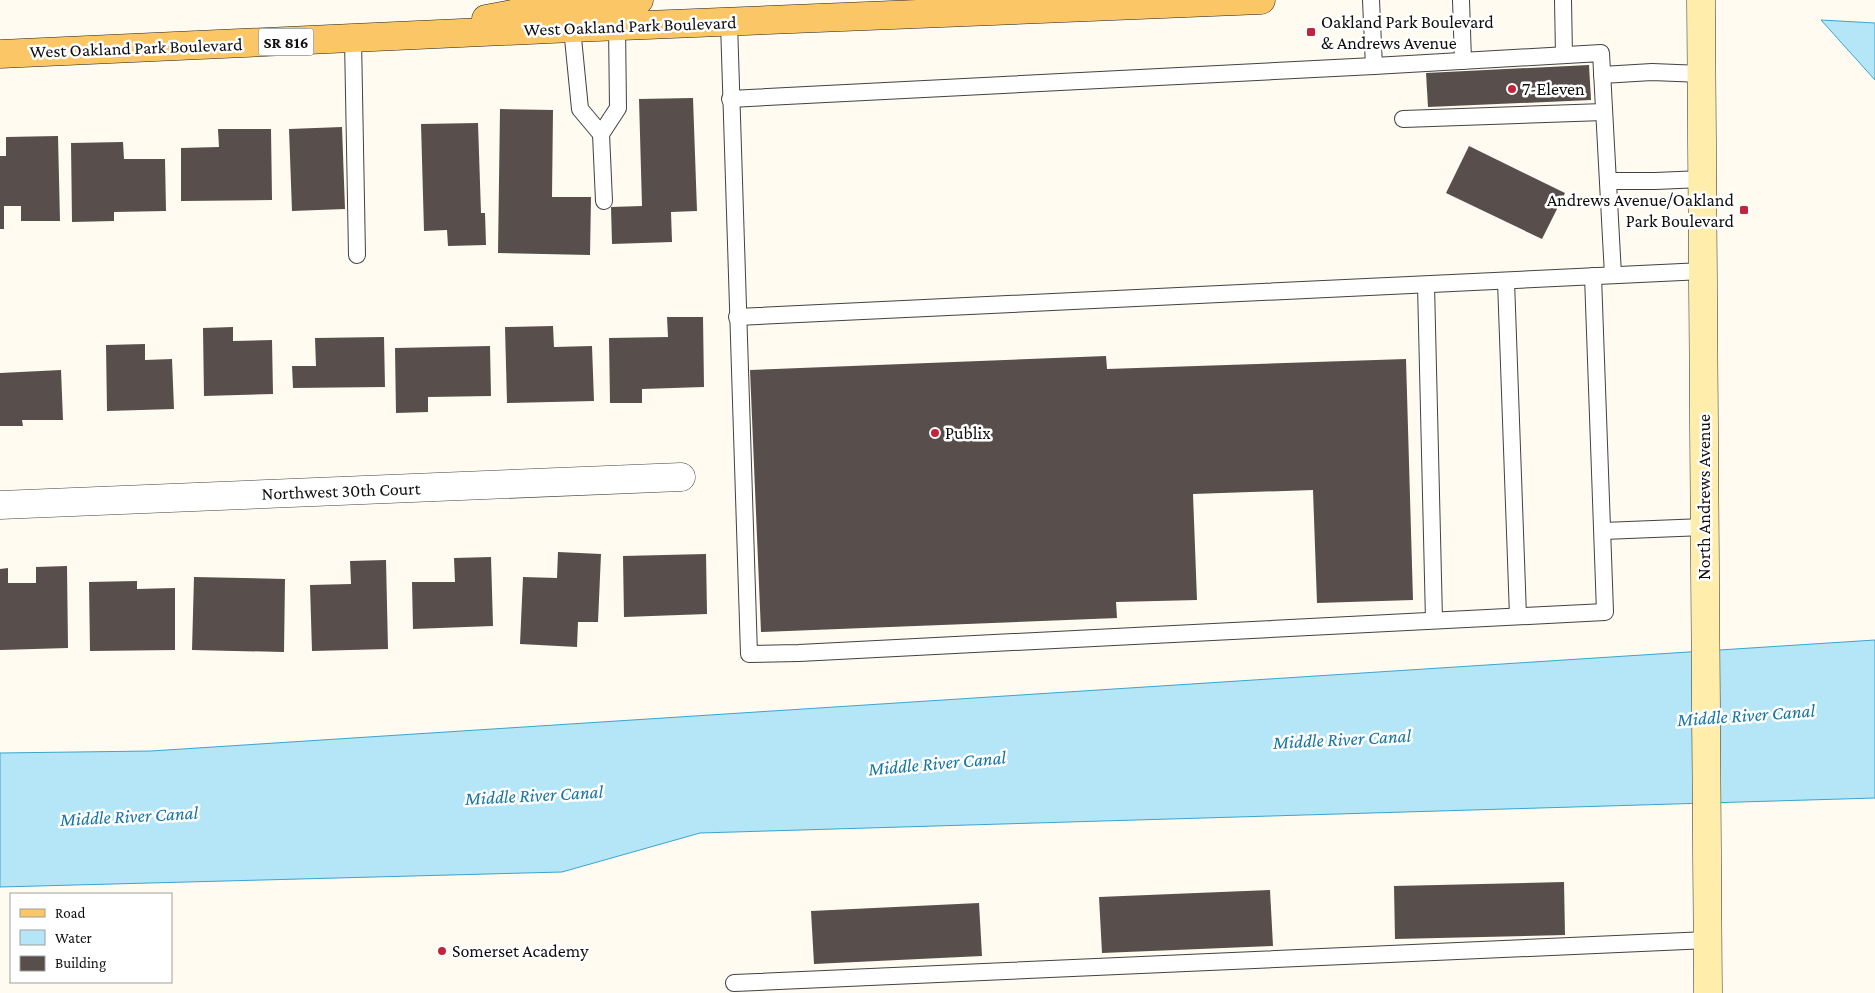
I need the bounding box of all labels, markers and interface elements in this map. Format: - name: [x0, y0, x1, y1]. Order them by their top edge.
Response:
- street label: West Oakland Park Boulevard: [523, 12, 737, 40]
- place label: Oakland Park Boulevard & Andrews Avenue: [1321, 12, 1494, 53]
- marker: Oakland Park Boulevard & Andrews Avenue: [1305, 26, 1317, 38]
- road number: SR 816: [258, 28, 314, 56]
- street label: West Oakland Park Boulevard: [29, 34, 243, 62]
- place label: 7-Eleven: [1522, 79, 1585, 99]
- marker: 7-Eleven: [1506, 83, 1518, 95]
- place label: Andrews Avenue/Oakland Park Boulevard: [1547, 190, 1735, 231]
- marker: Andrews Avenue/Oakland Park Boulevard: [1738, 204, 1750, 216]
- street label: North Andrews Avenue: [1694, 414, 1714, 580]
- place label: Publix: [945, 423, 991, 443]
- marker: Publix: [929, 427, 941, 439]
- street label: Northwest 30th Court: [261, 478, 422, 504]
- water label: Middle River Canal: [1675, 700, 1816, 730]
- water label: Middle River Canal: [1271, 725, 1412, 753]
- water label: Middle River Canal: [866, 746, 1007, 780]
- water label: Middle River Canal: [463, 781, 604, 809]
- water label: Middle River Canal: [58, 802, 199, 830]
- legend: [10, 893, 172, 983]
- text: Road: [55, 905, 86, 921]
- text: Water: [55, 930, 92, 946]
- place label: Somerset Academy: [452, 941, 589, 961]
- marker: Somerset Academy: [436, 945, 448, 957]
- text: Building: [55, 955, 106, 972]

